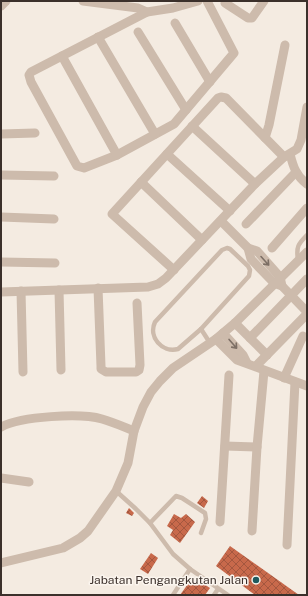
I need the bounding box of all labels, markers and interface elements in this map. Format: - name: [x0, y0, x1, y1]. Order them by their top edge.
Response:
- one-way arrow: [261, 255, 270, 266]
- one-way arrow: [228, 338, 237, 348]
- place label: Jabatan Pengangkutan Jalan: [89, 573, 248, 587]
- marker: Jabatan Pengangkutan Jalan: [251, 575, 261, 585]

